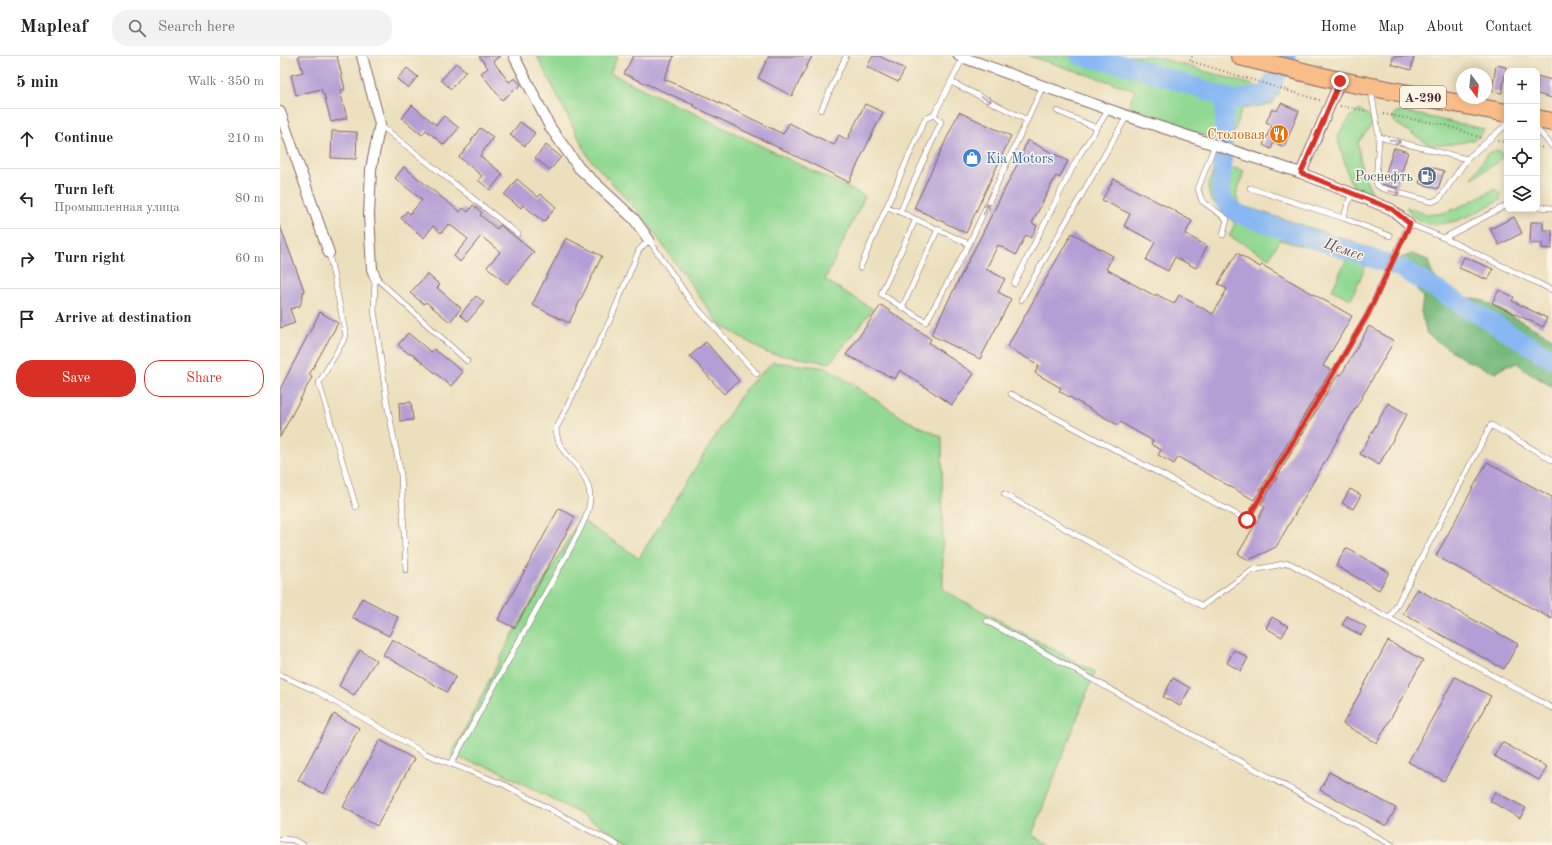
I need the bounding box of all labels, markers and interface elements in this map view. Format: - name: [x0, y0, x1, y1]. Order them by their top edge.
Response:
- search box: [112, 10, 392, 46]
- icon: search: [126, 17, 148, 39]
- text: Mapleaf: [20, 18, 88, 37]
- text: Search here: [158, 20, 235, 35]
- text: Home: [1321, 20, 1356, 34]
- text: Map: [1378, 20, 1404, 34]
- text: About: [1426, 20, 1463, 34]
- text: Contact: [1485, 20, 1532, 34]
- north arrow: [1456, 68, 1492, 104]
- map controls: [1504, 68, 1540, 212]
- button: +: [1504, 68, 1540, 104]
- route end: [1331, 72, 1349, 90]
- text: 5 min: [16, 74, 59, 91]
- text: Walk · 350 m: [187, 75, 264, 88]
- road number: А-290: [1400, 86, 1446, 108]
- one-way arrow: [980, 96, 992, 103]
- button: −: [1504, 104, 1540, 140]
- restaurant icon: Столовая: [1268, 123, 1290, 145]
- icon: ahead: [16, 128, 38, 150]
- place label: Столовая: [1207, 128, 1265, 142]
- text: Continue: [54, 131, 113, 146]
- text: 210 m: [227, 132, 264, 145]
- one-way arrow: [1388, 138, 1401, 145]
- button: locate: [1504, 140, 1540, 176]
- shop icon: Kia Motors: [961, 147, 983, 169]
- place label: Kia Motors: [986, 152, 1054, 166]
- fuel station icon: Роснефть: [1416, 165, 1438, 187]
- place label: Роснефть: [1355, 170, 1413, 185]
- button: layers: [1504, 176, 1540, 212]
- text: Turn left: [54, 183, 114, 198]
- icon: left: [16, 188, 38, 210]
- one-way arrow: [1387, 189, 1400, 196]
- text: 80 m: [235, 192, 264, 205]
- text: Промышленная улица: [54, 201, 180, 214]
- one-way arrow: [983, 203, 990, 215]
- water label: Цемес: [1321, 236, 1365, 264]
- icon: right: [16, 248, 38, 270]
- text: Turn right: [54, 251, 125, 266]
- text: 60 m: [235, 252, 264, 265]
- icon: arrive: [16, 308, 38, 330]
- text: Arrive at destination: [54, 311, 192, 326]
- button: Save: [16, 360, 136, 397]
- button: Share: [144, 360, 264, 397]
- route start: [1238, 511, 1256, 529]

